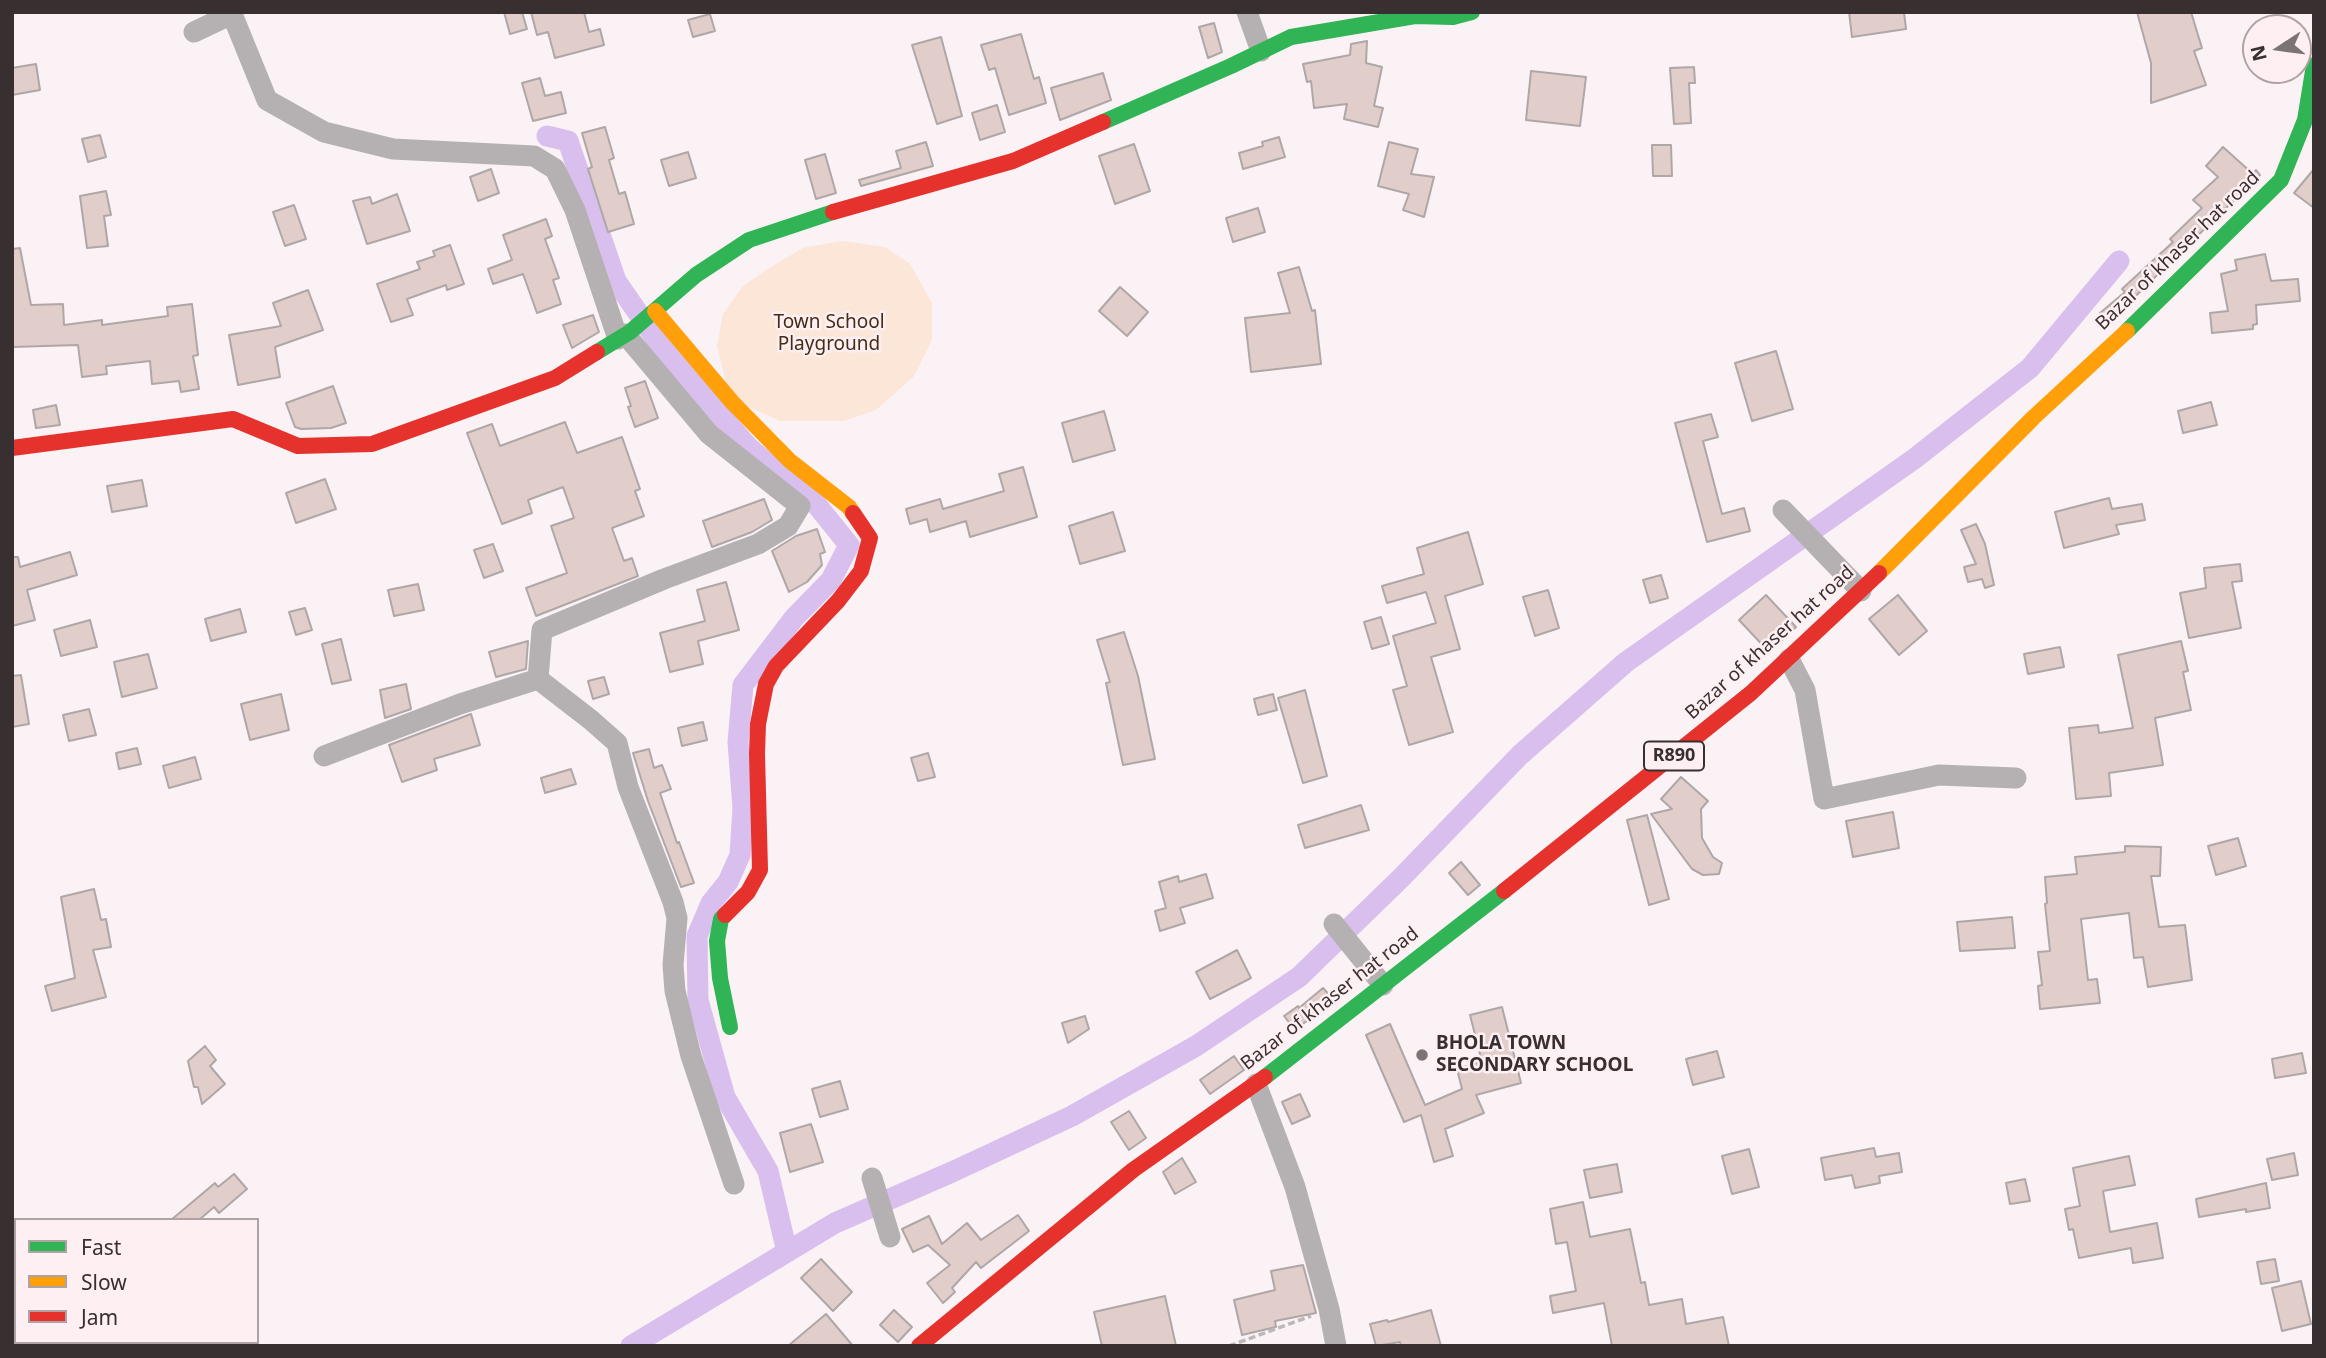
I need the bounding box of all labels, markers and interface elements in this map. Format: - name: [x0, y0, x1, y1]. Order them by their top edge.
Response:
- north arrow: [2242, 14, 2312, 84]
- text: N: [2244, 43, 2273, 64]
- street label: Bazar of khaser hat road: [2091, 167, 2265, 335]
- park label: Town School Playground: [773, 312, 885, 356]
- street label: Bazar of khaser hat road: [1681, 561, 1859, 725]
- road number: R890: [1644, 742, 1704, 770]
- street label: Bazar of khaser hat road: [1237, 923, 1423, 1075]
- place label: BHOLA TOWN SECONDARY SCHOOL: [1436, 1033, 1633, 1077]
- marker: BHOLA TOWN SECONDARY SCHOOL: [1414, 1047, 1430, 1063]
- legend: [14, 1218, 259, 1344]
- text: Fast: [81, 1233, 121, 1261]
- text: Slow: [81, 1268, 127, 1296]
- text: Jam: [81, 1303, 118, 1331]

